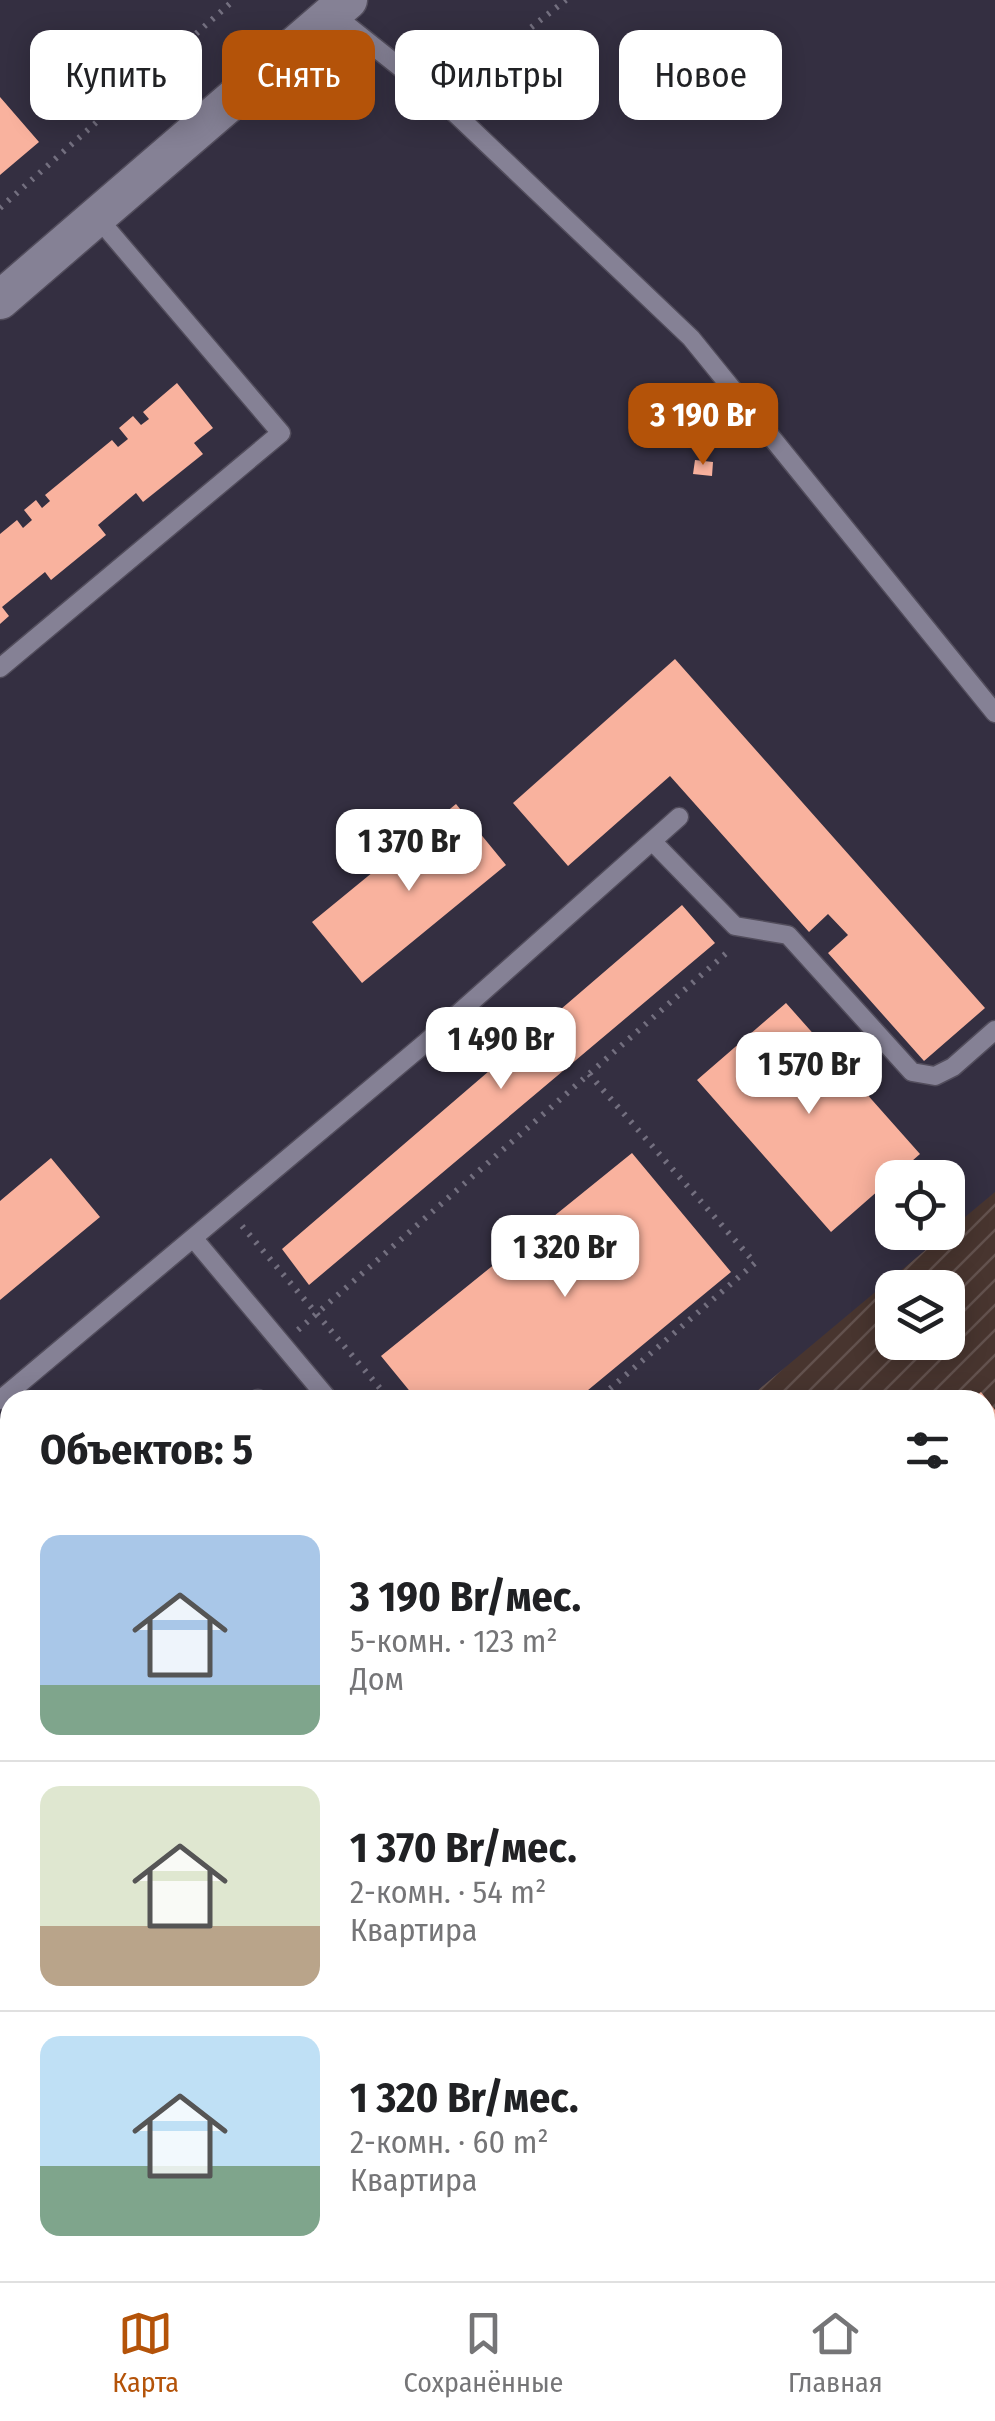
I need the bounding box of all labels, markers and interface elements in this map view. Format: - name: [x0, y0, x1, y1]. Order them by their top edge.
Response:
- chip: Купить: [30, 30, 202, 120]
- chip: Снять: [222, 30, 375, 120]
- chip: Фильтры: [395, 30, 599, 120]
- chip: Новое: [619, 30, 782, 120]
- pin: 3 190 Br: [600, 383, 806, 468]
- text: 3 190 Br: [650, 396, 756, 434]
- pin: 1 370 Br: [306, 809, 512, 894]
- text: 1 370 Br: [358, 822, 460, 860]
- pin: 1 490 Br: [398, 1007, 604, 1092]
- text: 1 490 Br: [448, 1020, 554, 1058]
- pin: 1 570 Br: [706, 1032, 912, 1117]
- text: 1 570 Br: [758, 1045, 860, 1083]
- map controls: [875, 1160, 965, 1360]
- button: locate: [875, 1160, 965, 1250]
- pin: 1 320 Br: [462, 1215, 668, 1300]
- text: 1 320 Br: [513, 1228, 617, 1266]
- button: layers: [875, 1270, 965, 1360]
- icon: filters: [900, 1423, 955, 1478]
- text: Объектов: 5: [40, 1425, 253, 1475]
- text: 3 190 Br/мес.: [350, 1572, 581, 1622]
- icon: home: [120, 1575, 240, 1695]
- text: 5-комн. · 123 m²: [350, 1622, 558, 1660]
- text: Дом: [350, 1660, 404, 1698]
- text: 1 370 Br/мес.: [350, 1823, 577, 1873]
- icon: home: [120, 1826, 240, 1946]
- text: 2-комн. · 54 m²: [350, 1873, 546, 1911]
- text: Квартира: [350, 1911, 477, 1949]
- text: 1 320 Br/мес.: [350, 2073, 579, 2123]
- icon: home: [120, 2076, 240, 2196]
- text: 2-комн. · 60 m²: [350, 2123, 549, 2161]
- text: Квартира: [350, 2161, 477, 2199]
- tab: Карта: [112, 2306, 179, 2399]
- tab: Сохранённые: [404, 2306, 563, 2399]
- tab: Главная: [788, 2306, 883, 2399]

